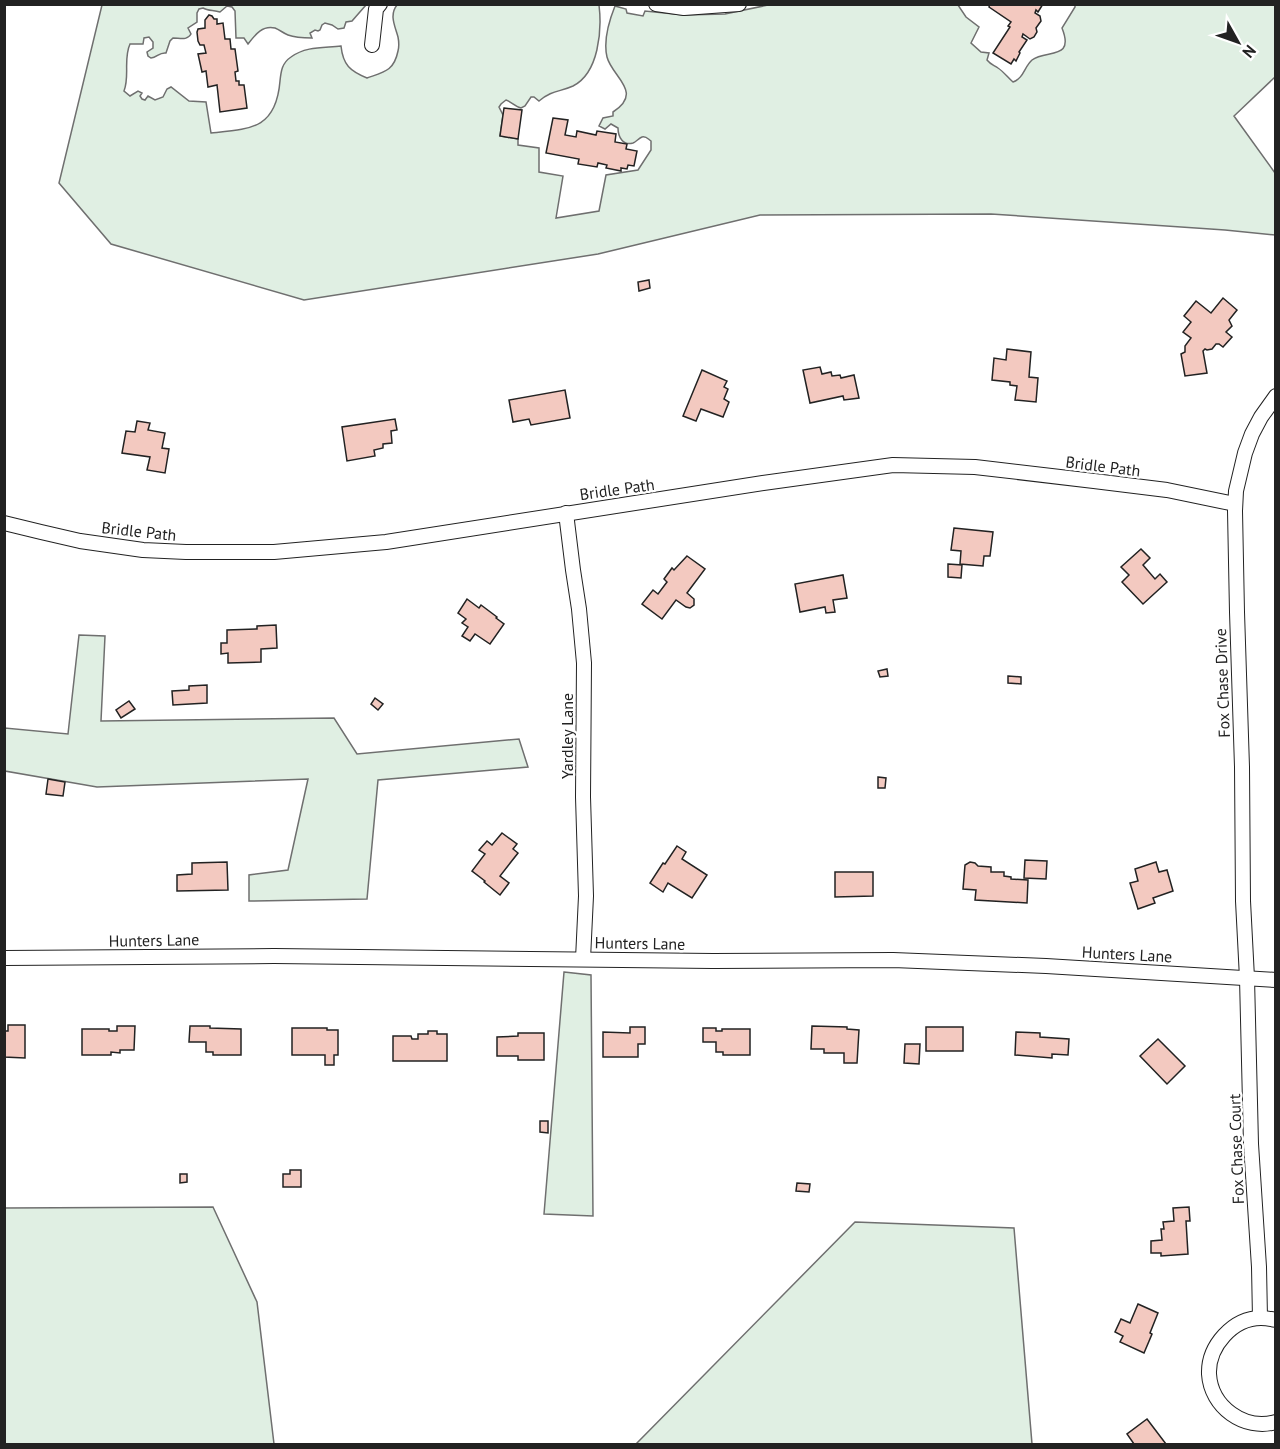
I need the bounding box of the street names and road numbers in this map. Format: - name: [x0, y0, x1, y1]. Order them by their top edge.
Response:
- street label: Bridle Path: [1064, 451, 1142, 481]
- street label: Bridle Path: [578, 474, 656, 504]
- street label: Bridle Path: [101, 517, 177, 545]
- street label: Fox Chase Drive: [1210, 628, 1234, 738]
- street label: Yardley Lane: [557, 693, 577, 779]
- street label: Hunters Lane: [108, 929, 200, 951]
- street label: Hunters Lane: [594, 932, 686, 954]
- street label: Hunters Lane: [1081, 942, 1173, 966]
- street label: Fox Chase Court: [1224, 1093, 1248, 1205]

